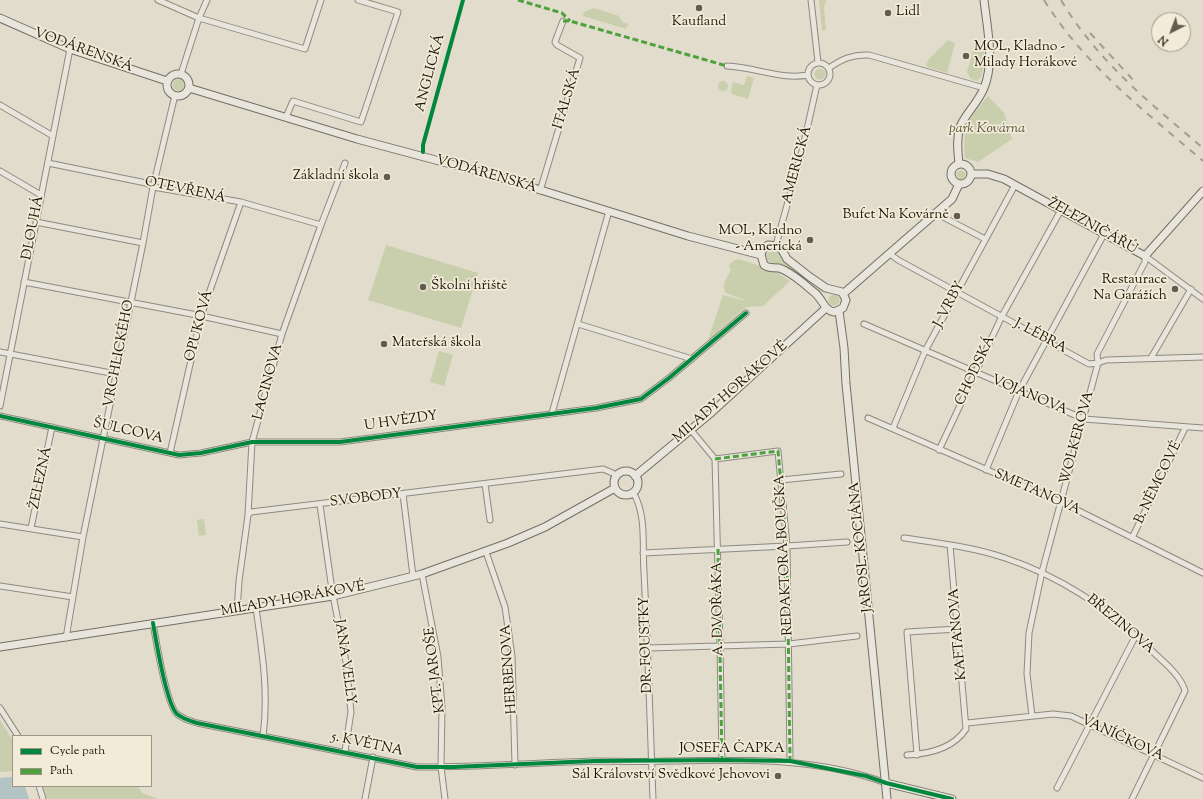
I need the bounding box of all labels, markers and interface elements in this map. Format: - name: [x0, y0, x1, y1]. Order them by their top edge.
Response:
- marker: Kaufland: [694, 3, 704, 13]
- place label: Lidl: [896, 5, 920, 21]
- marker: Lidl: [883, 8, 893, 18]
- north arrow: [1151, 12, 1191, 52]
- place label: Kaufland: [672, 15, 726, 31]
- street label: VODÁRENSKÁ: [31, 25, 135, 77]
- text: N: [1155, 31, 1172, 49]
- street label: ANGLICKÁ: [413, 32, 449, 114]
- place label: MOL, Kladno - Milady Horákové: [974, 40, 1077, 72]
- marker: MOL, Kladno - Milady Horákové: [961, 51, 971, 61]
- street label: ITALSKÁ: [551, 66, 585, 132]
- park label: park Kovárna: [949, 122, 1025, 138]
- street label: AMERICKÁ: [780, 124, 816, 206]
- street label: VODÁRENSKÁ: [434, 153, 538, 197]
- place label: Základní škola: [293, 169, 379, 185]
- marker: Základní škola: [382, 172, 392, 182]
- street label: OTEVŘENÁ: [143, 174, 227, 208]
- street label: DLOUHÁ: [20, 194, 48, 262]
- street label: ŽELEZNIČÁŘŮ: [1044, 196, 1140, 258]
- place label: Bufet Na Kovárně: [843, 208, 949, 224]
- marker: Bufet Na Kovárně: [952, 211, 962, 221]
- place label: MOL, Kladno - Americká: [718, 224, 802, 256]
- marker: MOL, Kladno - Americká: [805, 235, 815, 245]
- place label: Restaurace Na Garážích: [1093, 273, 1167, 306]
- place label: Školní hřiště: [431, 279, 508, 295]
- street label: J. VRBY: [931, 279, 969, 331]
- marker: Školní hřiště: [418, 282, 428, 292]
- marker: Restaurace Na Garážích: [1170, 284, 1180, 294]
- street label: OPUKOVÁ: [182, 289, 218, 363]
- street label: VRCHLICKÉHO: [101, 299, 139, 409]
- street label: J. LÉBRA: [1011, 316, 1069, 358]
- street label: CHODSKÁ: [952, 333, 1000, 409]
- place label: Mateřská škola: [392, 336, 481, 352]
- marker: Mateřská škola: [379, 339, 389, 349]
- street label: MILADY HORÁKOVÉ: [670, 339, 792, 447]
- street label: LACINOVA: [251, 342, 287, 422]
- street label: VOJANOVA: [988, 372, 1070, 420]
- street label: WOLKEROVA: [1057, 389, 1099, 487]
- street label: U HVĚZDY: [363, 409, 439, 435]
- street label: ŠULCOVA: [91, 416, 165, 448]
- street label: B. NĚMCOVÉ: [1132, 439, 1186, 527]
- street label: ŽELEZNÁ: [27, 445, 57, 511]
- street label: SMETANOVA: [991, 466, 1083, 520]
- street label: REDAKTORA BOUČKA: [772, 474, 798, 636]
- street label: JAROSL. KOCIÁNA: [847, 481, 877, 613]
- street label: SVOBODY: [329, 486, 403, 512]
- street label: A. DVOŘÁKA: [710, 562, 728, 656]
- street label: MILADY HORÁKOVÉ: [220, 579, 366, 621]
- street label: KAFTANOVA: [947, 587, 971, 681]
- street label: BŘEZINOVA: [1083, 592, 1157, 658]
- street label: DR. FOUSTKY: [637, 596, 657, 694]
- street label: JANA VELLY: [330, 618, 358, 706]
- street label: HERBENOVA: [498, 623, 522, 715]
- street label: KPT. JAROŠE: [422, 626, 450, 714]
- street label: VANÍČKOVA: [1078, 712, 1166, 766]
- street label: 5. KVĚTNA: [330, 729, 404, 761]
- legend: [12, 735, 152, 787]
- text: Cycle path: [50, 742, 105, 760]
- street label: JOSEFA ČAPKA: [679, 742, 785, 758]
- text: Path: [50, 762, 73, 780]
- place label: Sál Království Svědkové Jehovovi: [572, 768, 770, 784]
- marker: Sál Království Svědkové Jehovovi: [773, 771, 783, 781]

